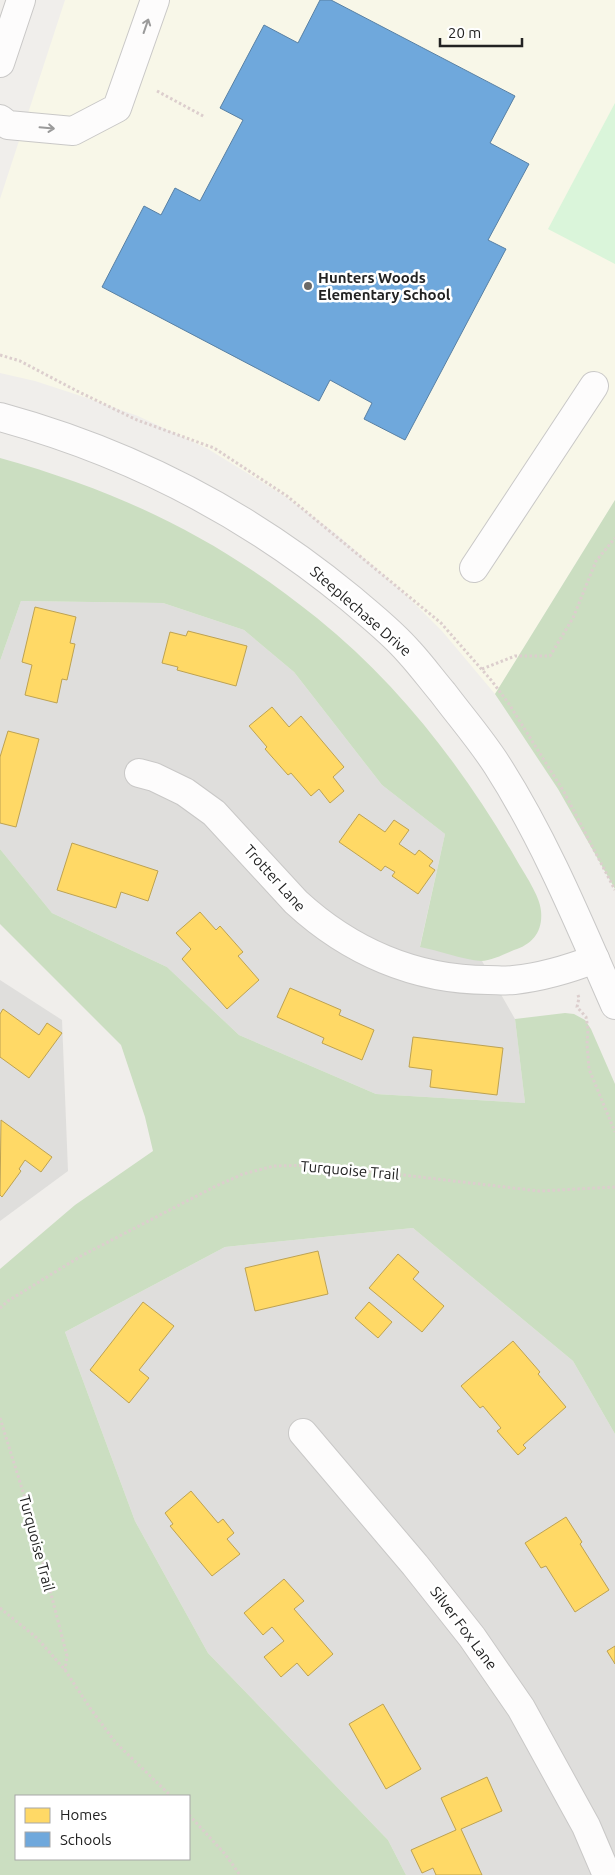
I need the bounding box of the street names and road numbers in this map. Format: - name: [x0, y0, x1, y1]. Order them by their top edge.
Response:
- street label: Steeplechase Drive: [307, 563, 415, 659]
- street label: Trotter Lane: [241, 841, 309, 915]
- street label: Turquoise Trail: [300, 1157, 400, 1183]
- street label: Turquoise Trail: [16, 1493, 58, 1593]
- street label: Silver Fox Lane: [427, 1583, 501, 1673]

